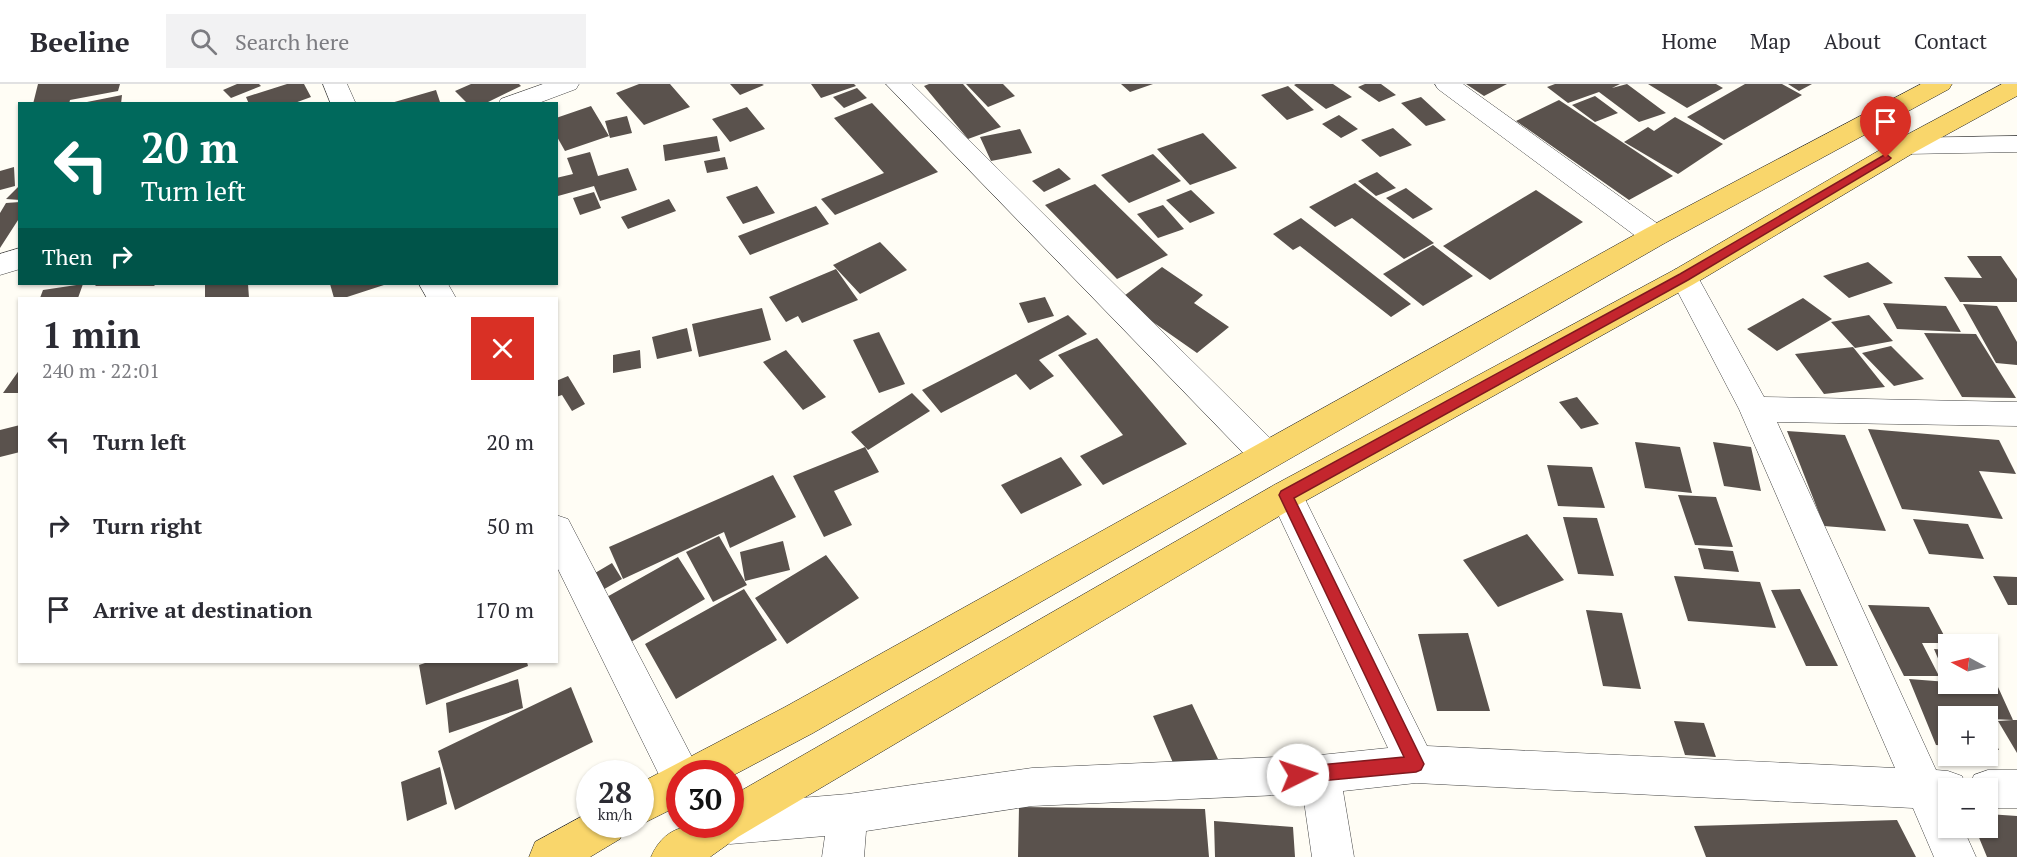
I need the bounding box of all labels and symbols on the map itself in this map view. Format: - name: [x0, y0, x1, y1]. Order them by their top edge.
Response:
- pin: [1860, 96, 1911, 158]
- north arrow: [1938, 634, 1998, 694]
- position arrow: [1266, 743, 1330, 807]
- speed limit sign: 30: [666, 760, 744, 838]

